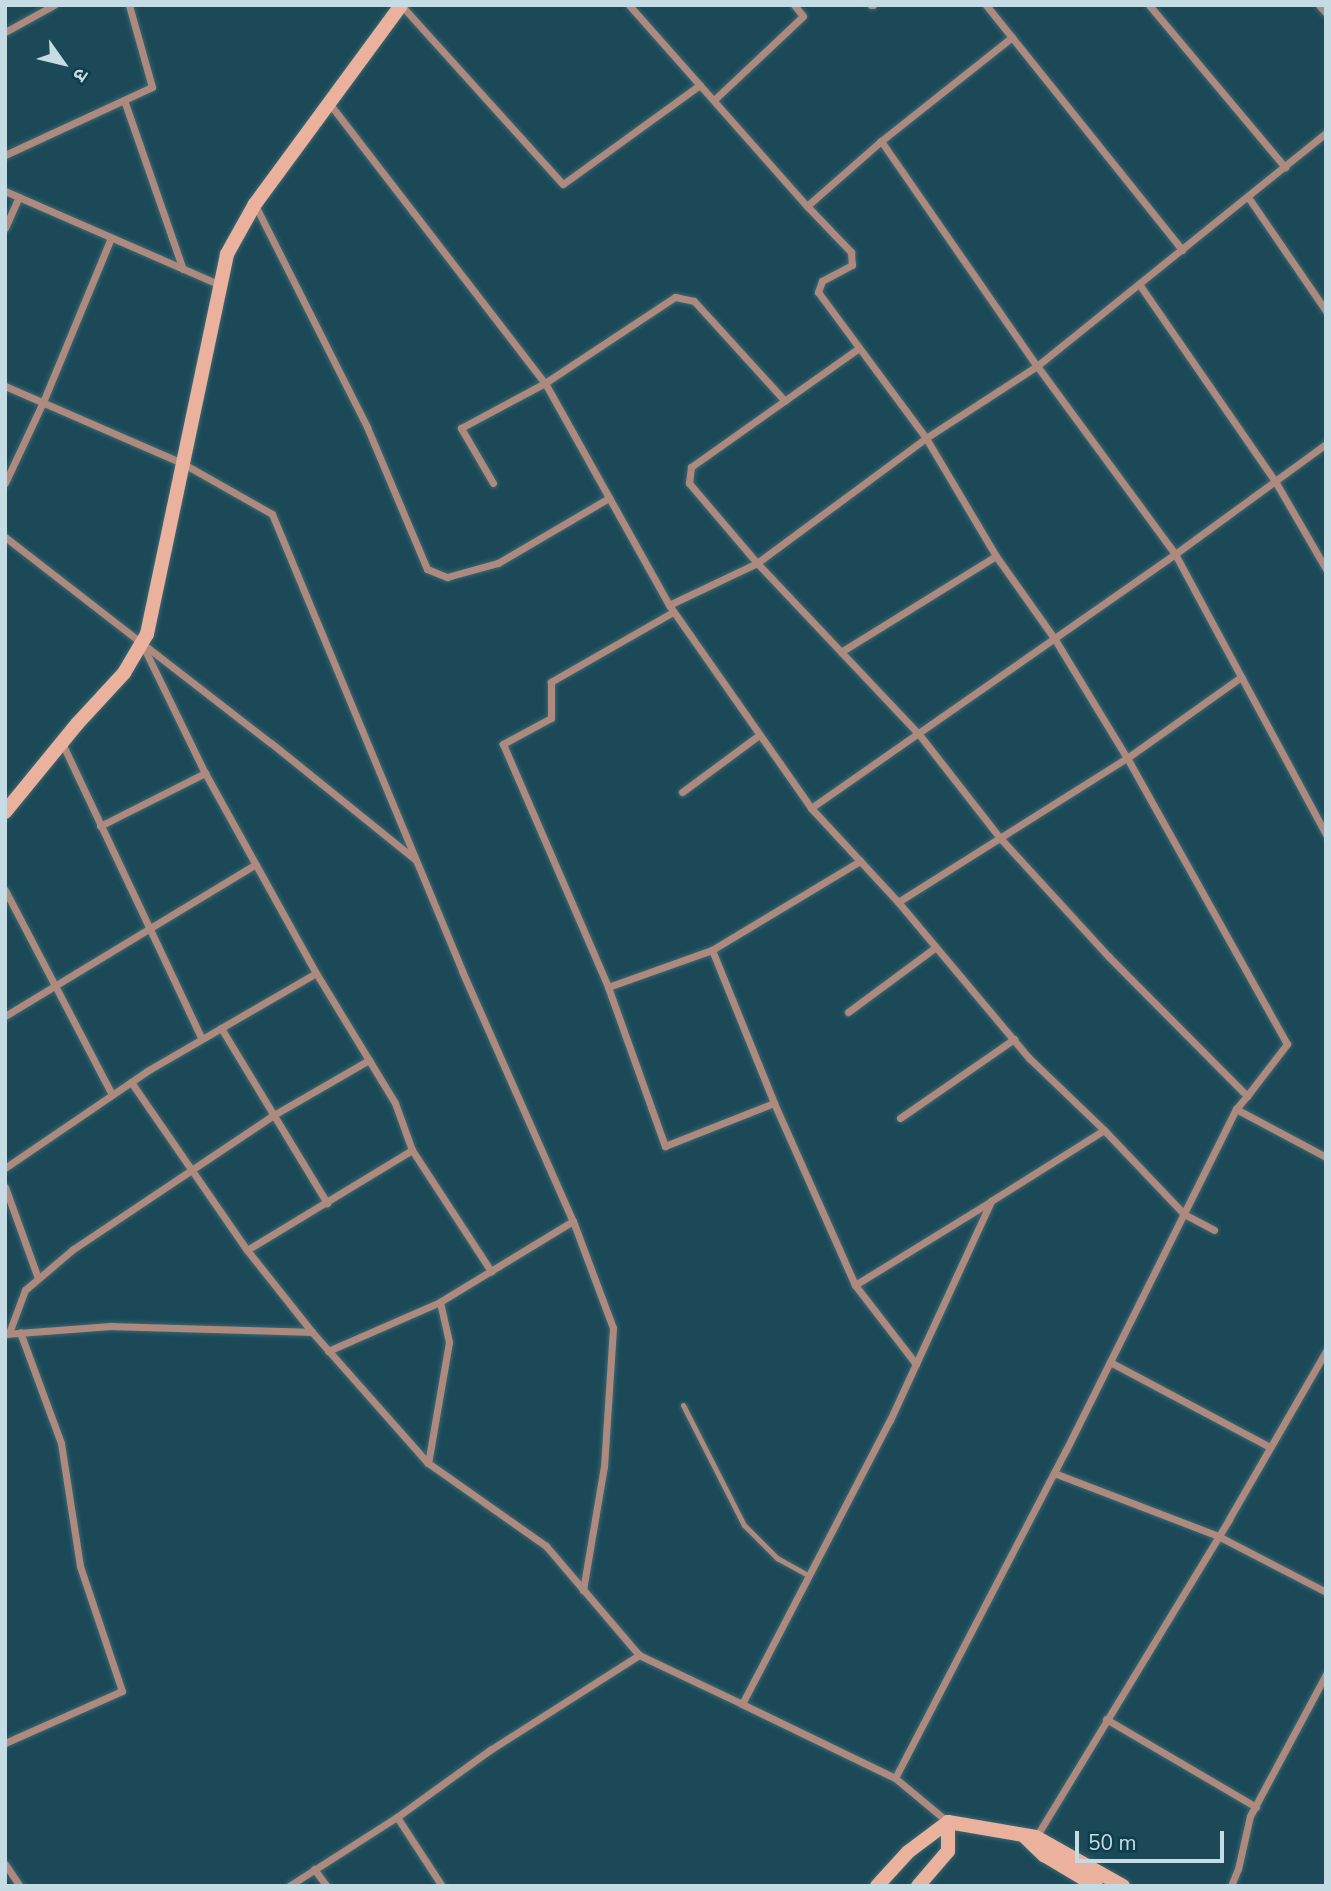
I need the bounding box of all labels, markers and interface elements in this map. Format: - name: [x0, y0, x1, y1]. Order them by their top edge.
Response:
- north arrow: [28, 28, 98, 98]
- text: उ: [67, 63, 94, 87]
- scale bar: [1079, 1818, 1228, 1862]
- text: 50 m: [1088, 1829, 1137, 1857]

